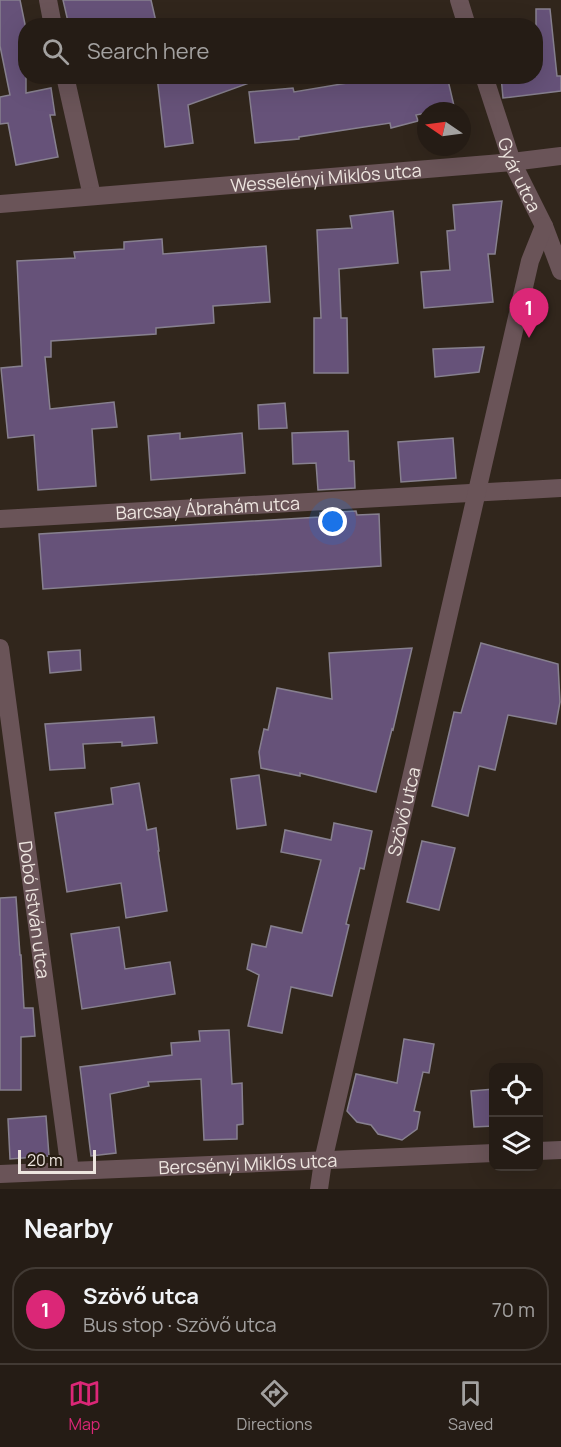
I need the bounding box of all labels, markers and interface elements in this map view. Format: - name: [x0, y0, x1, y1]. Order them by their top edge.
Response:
- search box: [18, 18, 543, 84]
- icon: search: [39, 35, 72, 68]
- text: Search here: [87, 36, 209, 66]
- north arrow: [417, 102, 471, 156]
- street label: Gyár utca: [493, 134, 547, 216]
- street label: Wesselényi Miklós utca: [230, 157, 422, 197]
- pin: 1: [510, 288, 548, 338]
- street label: Barcsay Ábrahám utca: [115, 490, 301, 525]
- your location: [318, 507, 347, 536]
- street label: Szövő utca: [382, 765, 425, 858]
- street label: Dobó István utca: [14, 839, 56, 980]
- map controls: [489, 1063, 543, 1171]
- button: locate: [489, 1063, 543, 1117]
- button: layers: [489, 1117, 543, 1171]
- scale bar: [18, 1147, 96, 1174]
- street label: Bercsényi Miklós utca: [158, 1148, 338, 1179]
- text: 20 m: [27, 1149, 63, 1171]
- text: Nearby: [24, 1210, 113, 1246]
- text: Szövő utca: [83, 1281, 199, 1311]
- text: 1: [41, 1296, 50, 1323]
- text: 70 m: [492, 1296, 535, 1323]
- text: Bus stop · Szövő utca: [83, 1311, 277, 1338]
- tab: Map: [68, 1377, 101, 1435]
- tab: Directions: [237, 1377, 312, 1435]
- tab: Saved: [448, 1377, 493, 1435]

